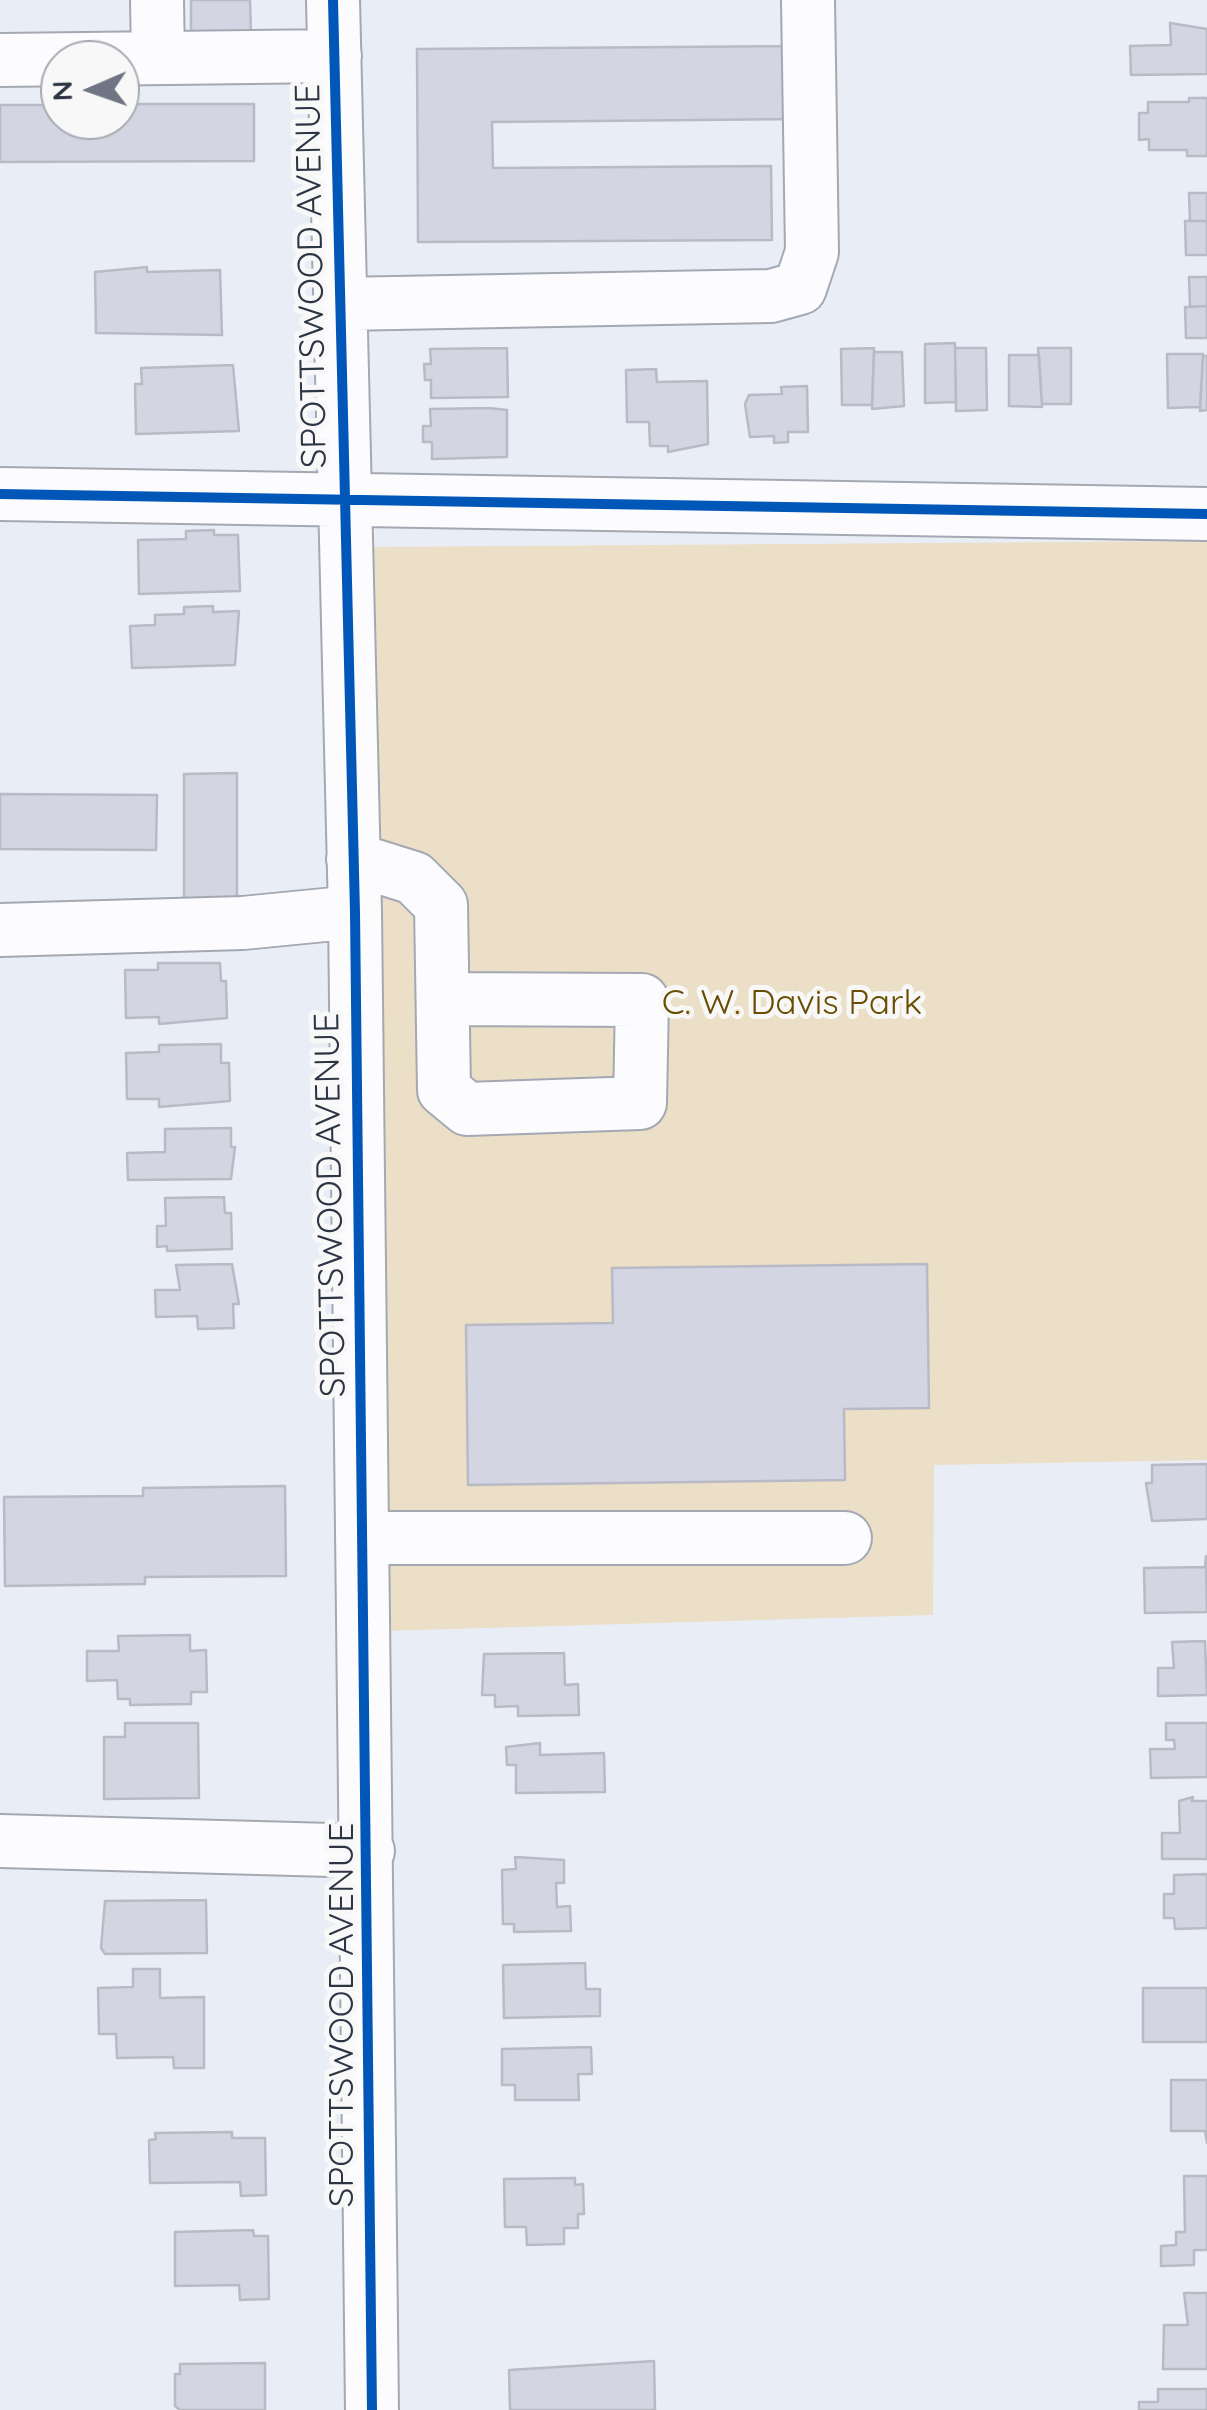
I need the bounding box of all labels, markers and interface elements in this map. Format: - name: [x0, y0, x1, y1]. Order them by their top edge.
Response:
- north arrow: [40, 40, 140, 140]
- text: N: [44, 80, 79, 102]
- street label: SPOTTSWOOD AVENUE: [288, 83, 336, 469]
- park label: C. W. Davis Park: [662, 982, 922, 1024]
- street label: SPOTTSWOOD AVENUE: [307, 1012, 355, 1398]
- street label: SPOTTSWOOD AVENUE: [321, 1823, 363, 2207]

